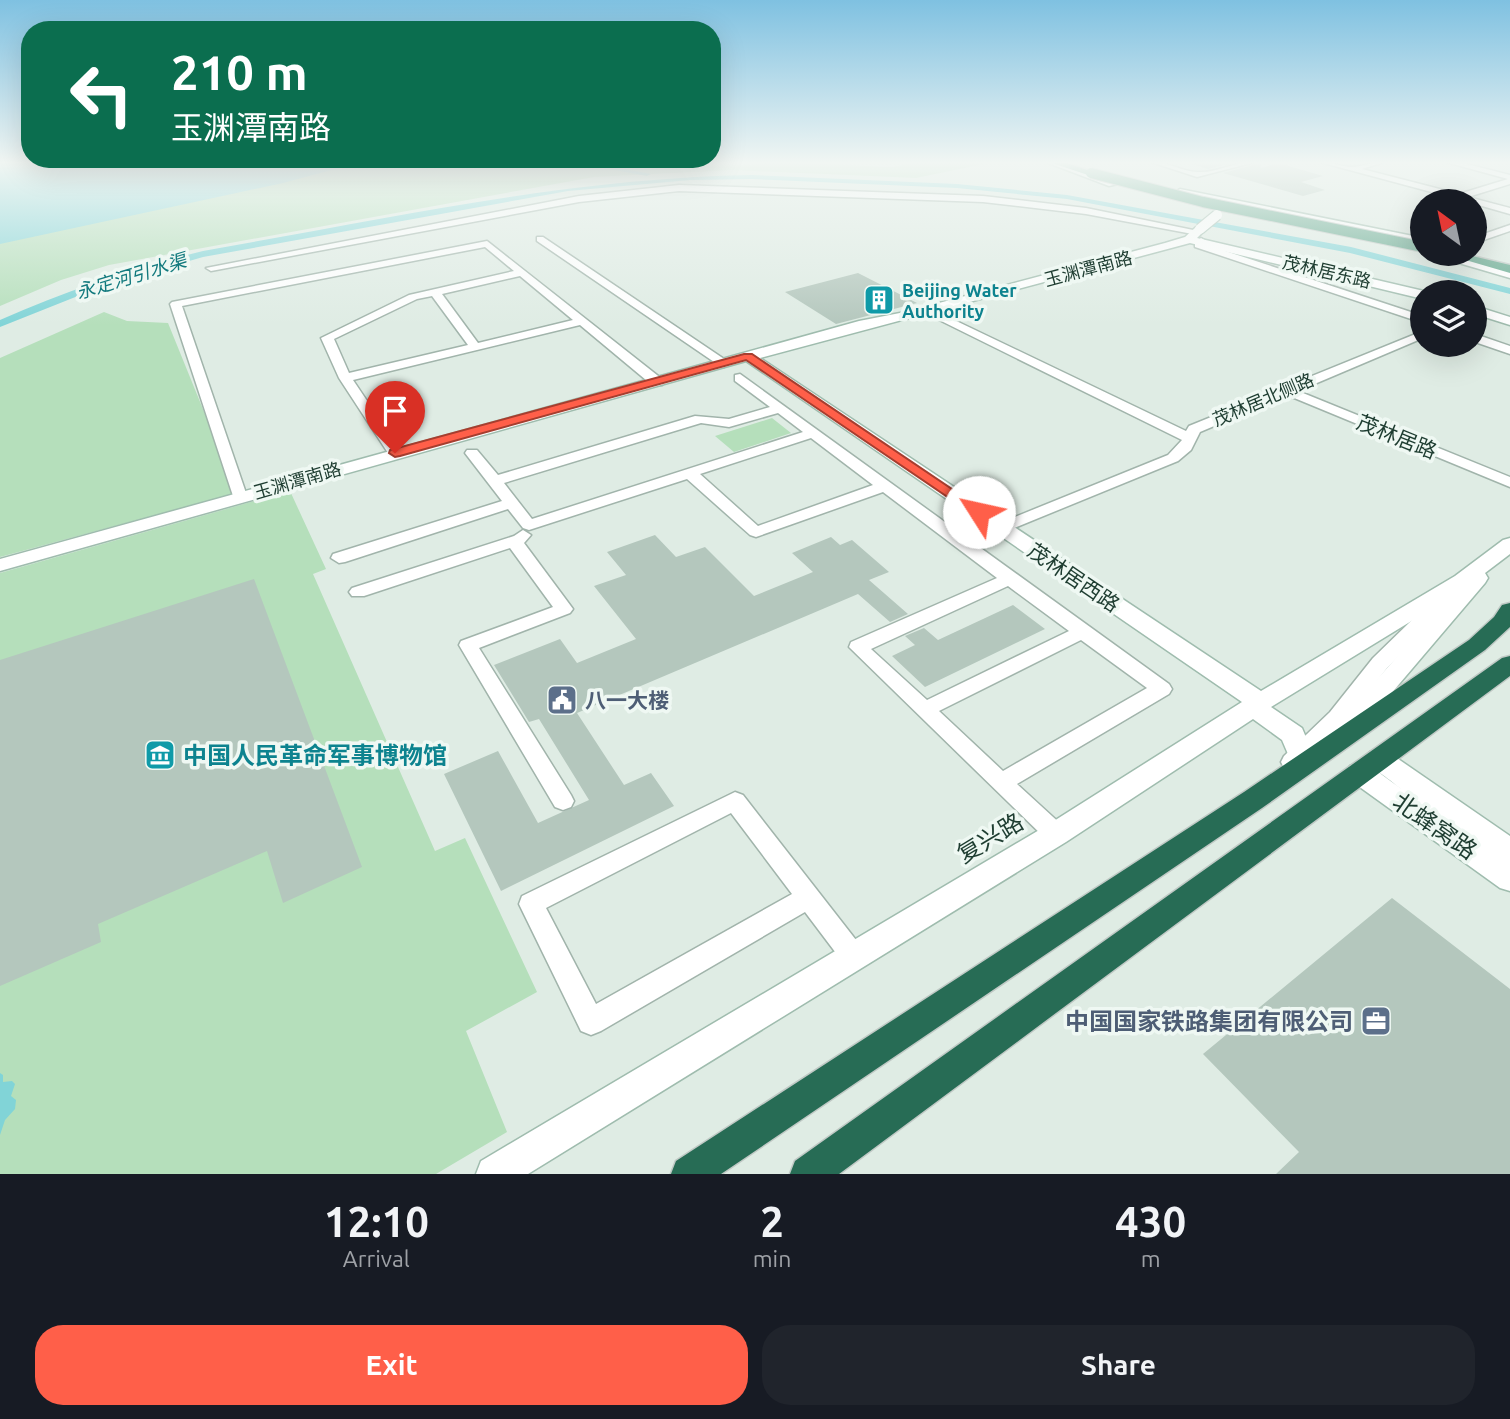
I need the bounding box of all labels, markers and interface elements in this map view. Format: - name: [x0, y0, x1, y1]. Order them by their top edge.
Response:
- text: 210 m: [171, 44, 308, 99]
- icon: left: [56, 49, 147, 140]
- text: 玉渊潭南路: [171, 109, 331, 145]
- north arrow: [1410, 189, 1488, 266]
- map controls: [1410, 189, 1487, 357]
- street label: 玉渊潭南路: [1042, 247, 1134, 289]
- water label: 永定河引水渠: [73, 248, 192, 303]
- street label: 茂林居东路: [1281, 251, 1373, 291]
- place label: Beijing Water Authority: [902, 280, 1017, 321]
- button: layers: [1410, 280, 1487, 357]
- building icon: Beijing Water Authority: [862, 283, 896, 317]
- street label: 茂林居北侧路: [1209, 369, 1317, 429]
- pin: [365, 381, 425, 453]
- icon: arrive: [376, 392, 414, 430]
- street label: 茂林居路: [1354, 409, 1440, 463]
- street label: 玉渊潭南路: [251, 458, 343, 502]
- position arrow: [942, 475, 1016, 549]
- street label: 茂林居西路: [1024, 538, 1124, 616]
- public building icon: 八一大楼: [545, 683, 579, 717]
- place label: 八一大楼: [585, 688, 669, 712]
- museum icon: 中国人民革命军事博物馆: [143, 738, 177, 772]
- place label: 中国人民革命军事博物馆: [183, 742, 447, 769]
- street label: 北蜂窝路: [1388, 787, 1482, 865]
- street label: 复兴路: [952, 808, 1028, 868]
- office icon: 中国国家铁路集团有限公司: [1359, 1004, 1393, 1038]
- place label: 中国国家铁路集团有限公司: [1065, 1008, 1353, 1035]
- text: 12:10: [324, 1198, 429, 1245]
- text: 2: [760, 1198, 784, 1245]
- text: 430: [1115, 1198, 1186, 1245]
- text: Arrival: [343, 1246, 410, 1271]
- text: min: [753, 1246, 791, 1271]
- text: m: [1141, 1246, 1161, 1271]
- button: Exit: [35, 1325, 748, 1405]
- button: Share: [762, 1325, 1475, 1405]

